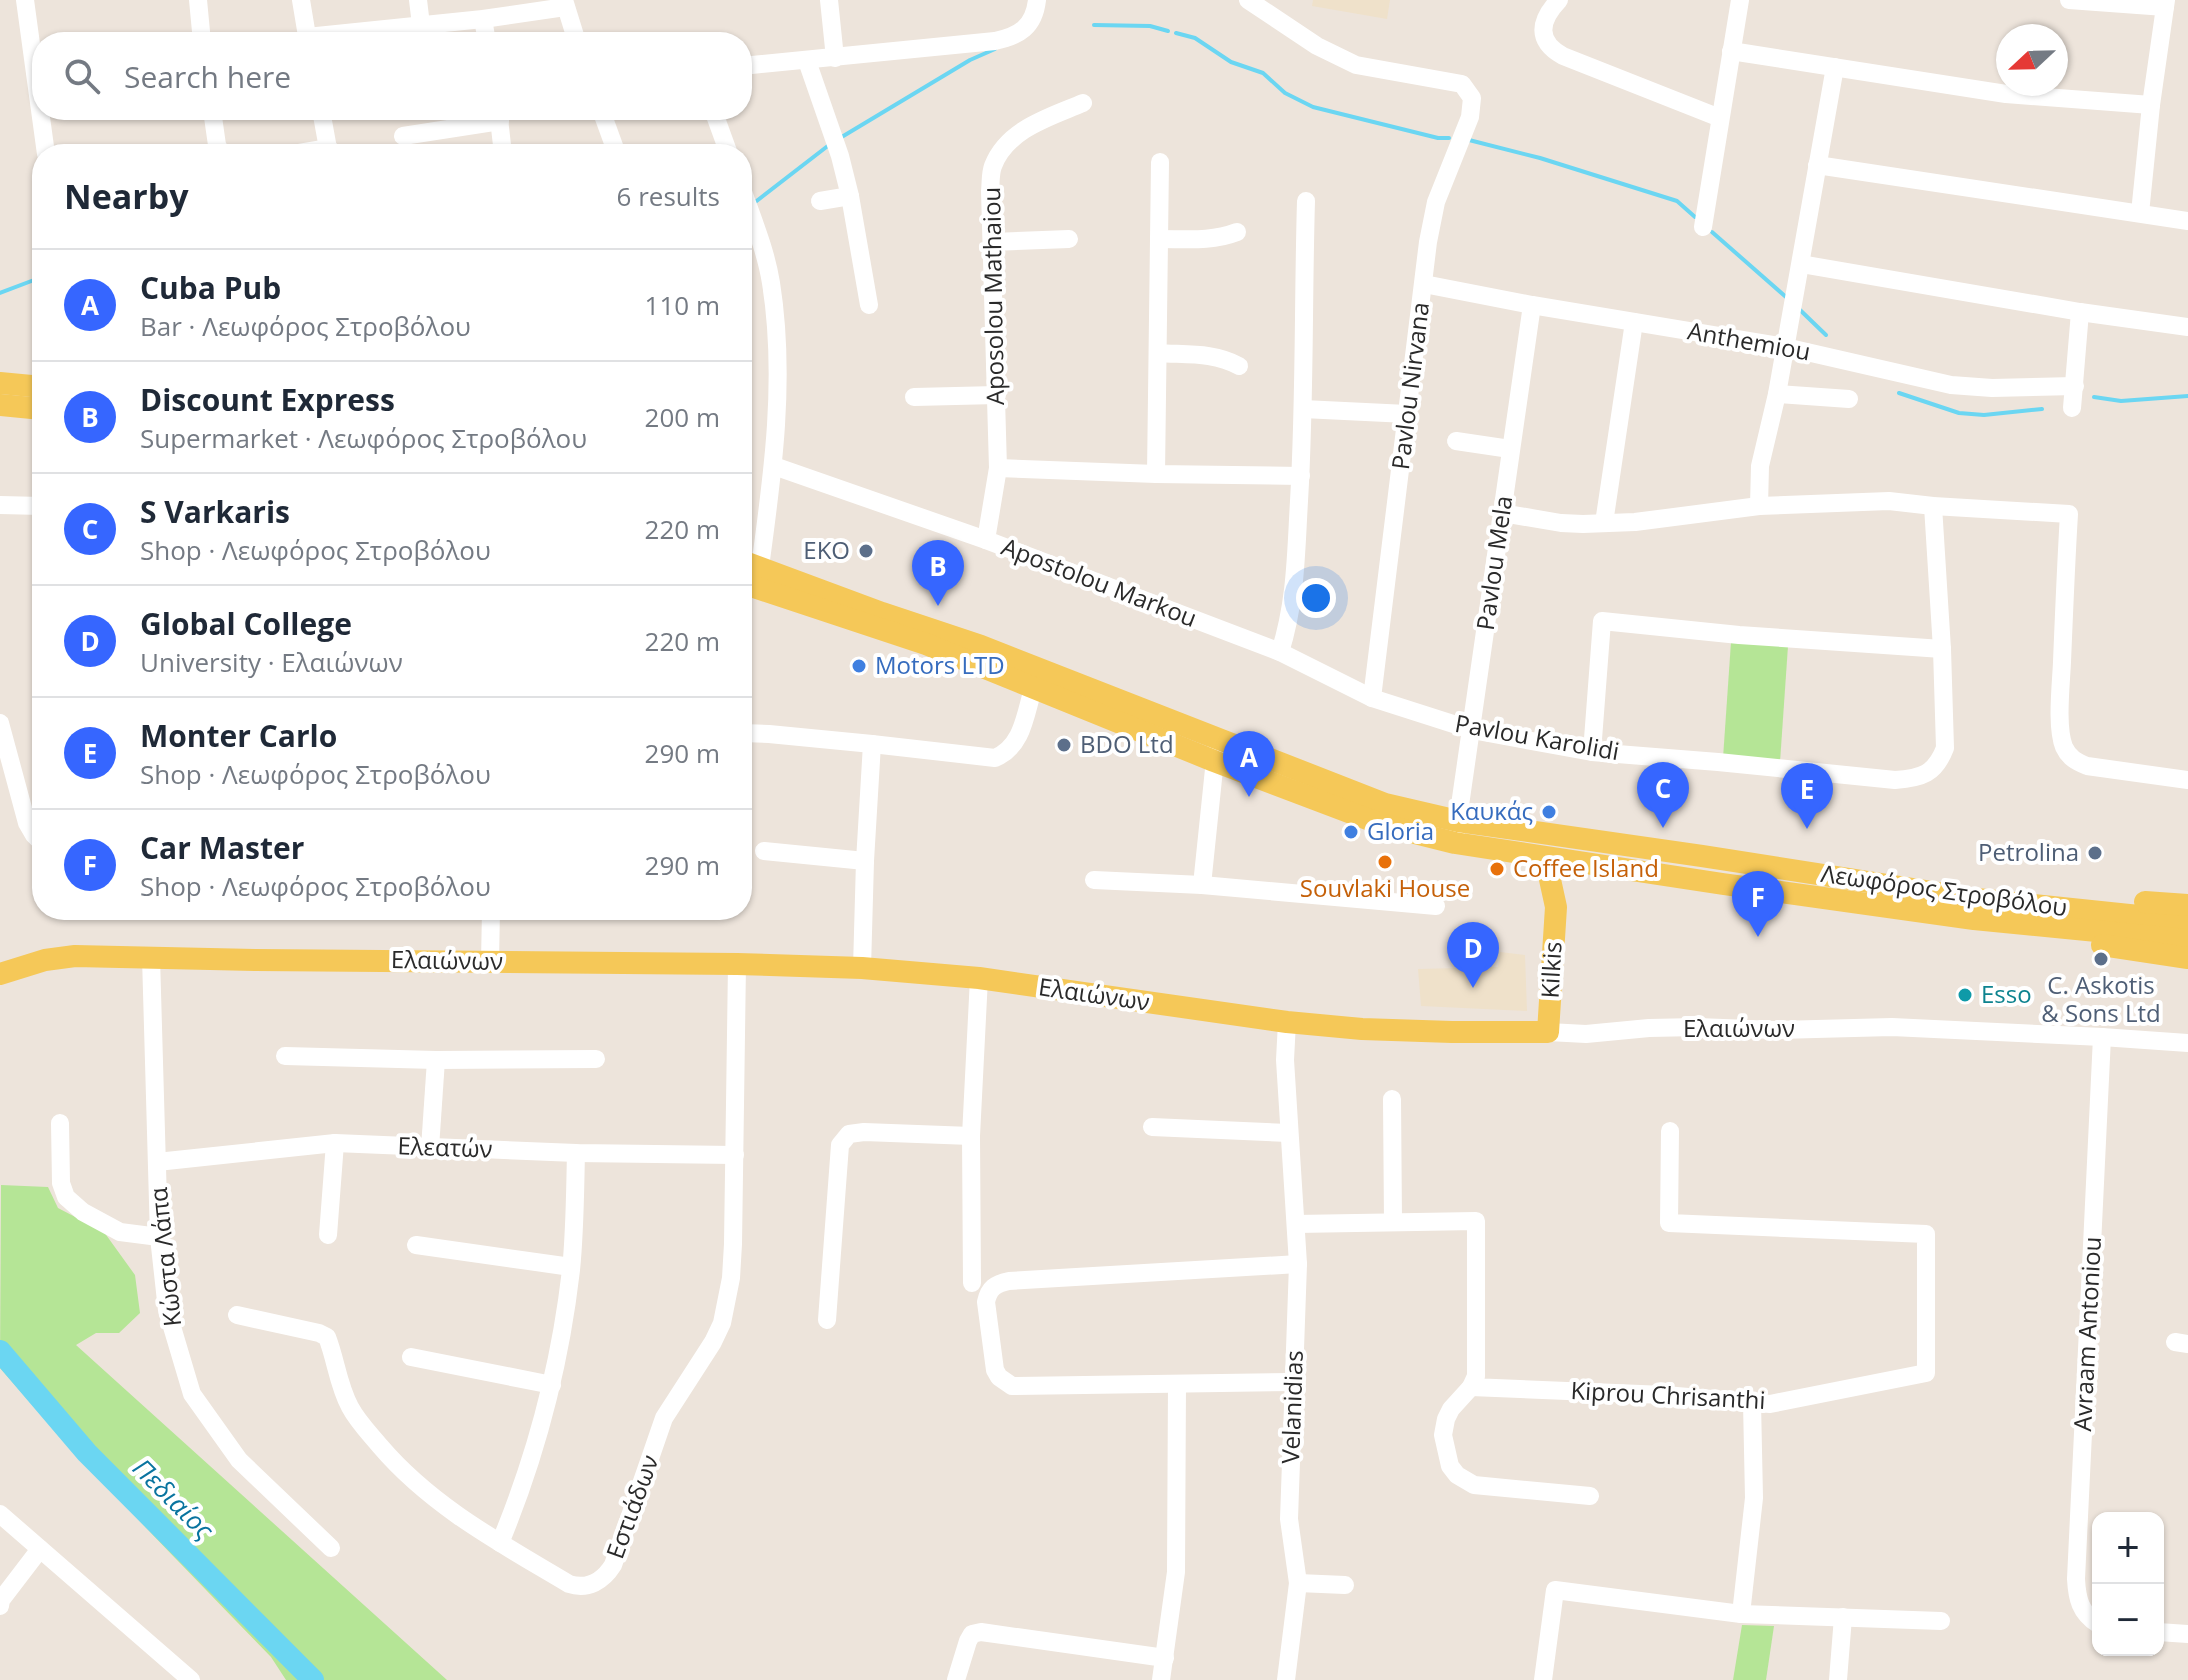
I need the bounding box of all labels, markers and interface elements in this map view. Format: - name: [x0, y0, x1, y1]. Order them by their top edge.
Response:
- north arrow: [1996, 24, 2068, 96]
- search box: [32, 32, 752, 120]
- icon: search: [60, 54, 104, 98]
- text: Search here: [124, 56, 291, 97]
- text: Nearby: [64, 173, 189, 219]
- text: 6 results: [617, 178, 720, 214]
- street label: Aposolou Mathaiou: [974, 187, 1011, 405]
- text: Cuba Pub: [140, 267, 281, 308]
- text: A: [81, 287, 99, 323]
- text: 110 m: [645, 287, 720, 323]
- street label: Pavlou Nirvana: [1383, 300, 1436, 471]
- text: Bar · Λεωφόρος Στροβόλου: [140, 308, 471, 344]
- street label: Anthemiou: [1685, 314, 1813, 368]
- text: Discount Express: [140, 379, 395, 420]
- text: B: [81, 399, 99, 435]
- text: 200 m: [645, 399, 720, 435]
- text: Supermarket · Λεωφόρος Στροβόλου: [140, 420, 587, 456]
- text: S Varkaris: [140, 491, 290, 532]
- street label: Pavlou Mela: [1468, 493, 1519, 632]
- text: C: [82, 511, 98, 547]
- text: 220 m: [645, 511, 720, 547]
- street label: Apostolou Markou: [997, 529, 1202, 634]
- text: Shop · Λεωφόρος Στροβόλου: [140, 532, 491, 568]
- place label: EKO: [803, 533, 850, 566]
- pin: B: [912, 540, 964, 606]
- marker: EKO: [857, 542, 875, 560]
- your location: [1296, 578, 1336, 618]
- text: Global College: [140, 603, 352, 644]
- text: D: [80, 623, 100, 659]
- text: 220 m: [645, 623, 720, 659]
- text: University · Ελαιώνων: [140, 644, 403, 680]
- place label: Motors LTD: [875, 648, 1005, 681]
- marker: Motors LTD: [850, 657, 868, 675]
- street label: Pavlou Karolidi: [1452, 706, 1622, 767]
- text: Monter Carlo: [140, 715, 337, 756]
- place label: BDO Ltd: [1080, 727, 1174, 760]
- pin: A: [1223, 731, 1275, 797]
- text: E: [83, 735, 97, 771]
- text: 290 m: [645, 735, 720, 771]
- marker: BDO Ltd: [1055, 736, 1073, 754]
- text: Shop · Λεωφόρος Στροβόλου: [140, 756, 491, 792]
- pin: C: [1637, 762, 1689, 828]
- pin: E: [1781, 763, 1833, 829]
- place label: Καυκάς: [1450, 794, 1533, 827]
- marker: Καυκάς: [1540, 803, 1558, 821]
- place label: Gloria: [1367, 814, 1434, 847]
- marker: Gloria: [1342, 823, 1360, 841]
- text: Car Master: [140, 827, 304, 868]
- place label: Petrolina: [1978, 835, 2079, 868]
- marker: Petrolina: [2086, 844, 2104, 862]
- text: F: [83, 847, 97, 883]
- text: 290 m: [645, 847, 720, 883]
- place label: Coffee Island: [1513, 851, 1659, 884]
- marker: Souvlaki House: [1376, 853, 1394, 871]
- street label: Λεωφόρος Στροβόλου: [1819, 856, 2069, 923]
- marker: Coffee Island: [1488, 860, 1506, 878]
- text: Shop · Λεωφόρος Στροβόλου: [140, 868, 491, 904]
- place label: Souvlaki House: [1300, 871, 1470, 904]
- pin: F: [1732, 871, 1784, 937]
- pin: D: [1447, 922, 1499, 988]
- street label: Kilkis: [1533, 941, 1568, 999]
- street label: Ελαιώνων: [391, 942, 503, 977]
- marker: C. Askotis & Sons Ltd: [2092, 950, 2110, 968]
- place label: C. Askotis & Sons Ltd: [2041, 968, 2161, 1029]
- street label: Ελαιώνων: [1036, 969, 1152, 1018]
- place label: Esso: [1981, 977, 2032, 1010]
- marker: Esso: [1956, 986, 1974, 1004]
- street label: Ελαιώνων: [1683, 1011, 1795, 1044]
- street label: Ελεατών: [397, 1128, 493, 1165]
- street label: Κώστα Λάπα: [141, 1186, 188, 1328]
- street label: Avraam Antoniou: [2065, 1236, 2108, 1432]
- street label: Velanidias: [1273, 1350, 1310, 1464]
- street label: Kiprou Chrisanthi: [1570, 1373, 1766, 1416]
- water label: Πεδιαίος: [125, 1450, 222, 1547]
- street label: Εστιάδων: [598, 1450, 666, 1563]
- map controls: [2092, 1512, 2164, 1656]
- button: +: [2092, 1512, 2164, 1584]
- button: −: [2092, 1584, 2164, 1656]

